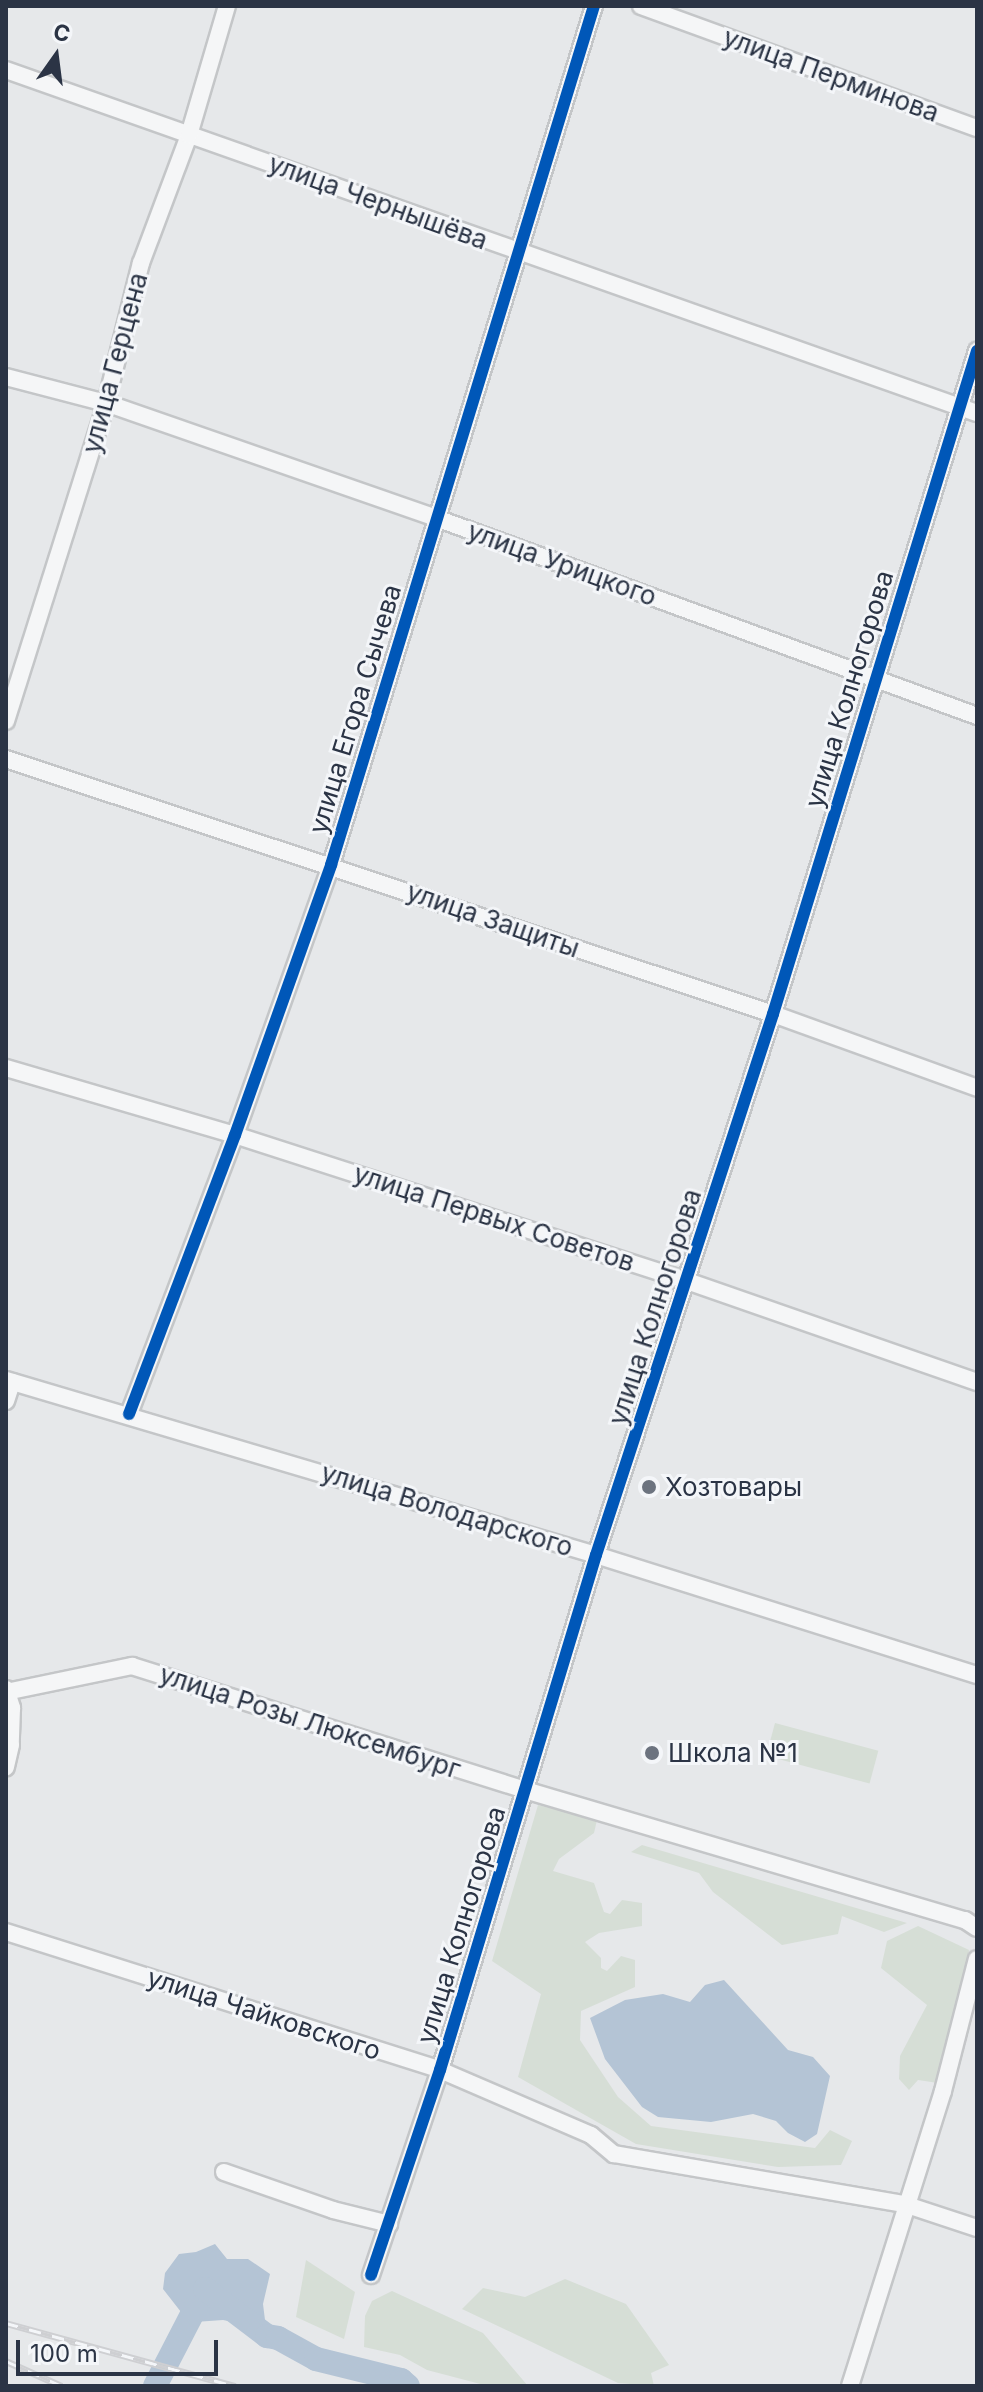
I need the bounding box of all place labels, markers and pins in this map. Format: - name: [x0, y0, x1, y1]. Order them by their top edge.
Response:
- place label: Хозтовары: [665, 1471, 802, 1503]
- marker: Хозтовары: [640, 1478, 658, 1496]
- place label: Школа №1: [668, 1737, 798, 1769]
- marker: Школа №1: [643, 1744, 661, 1762]

